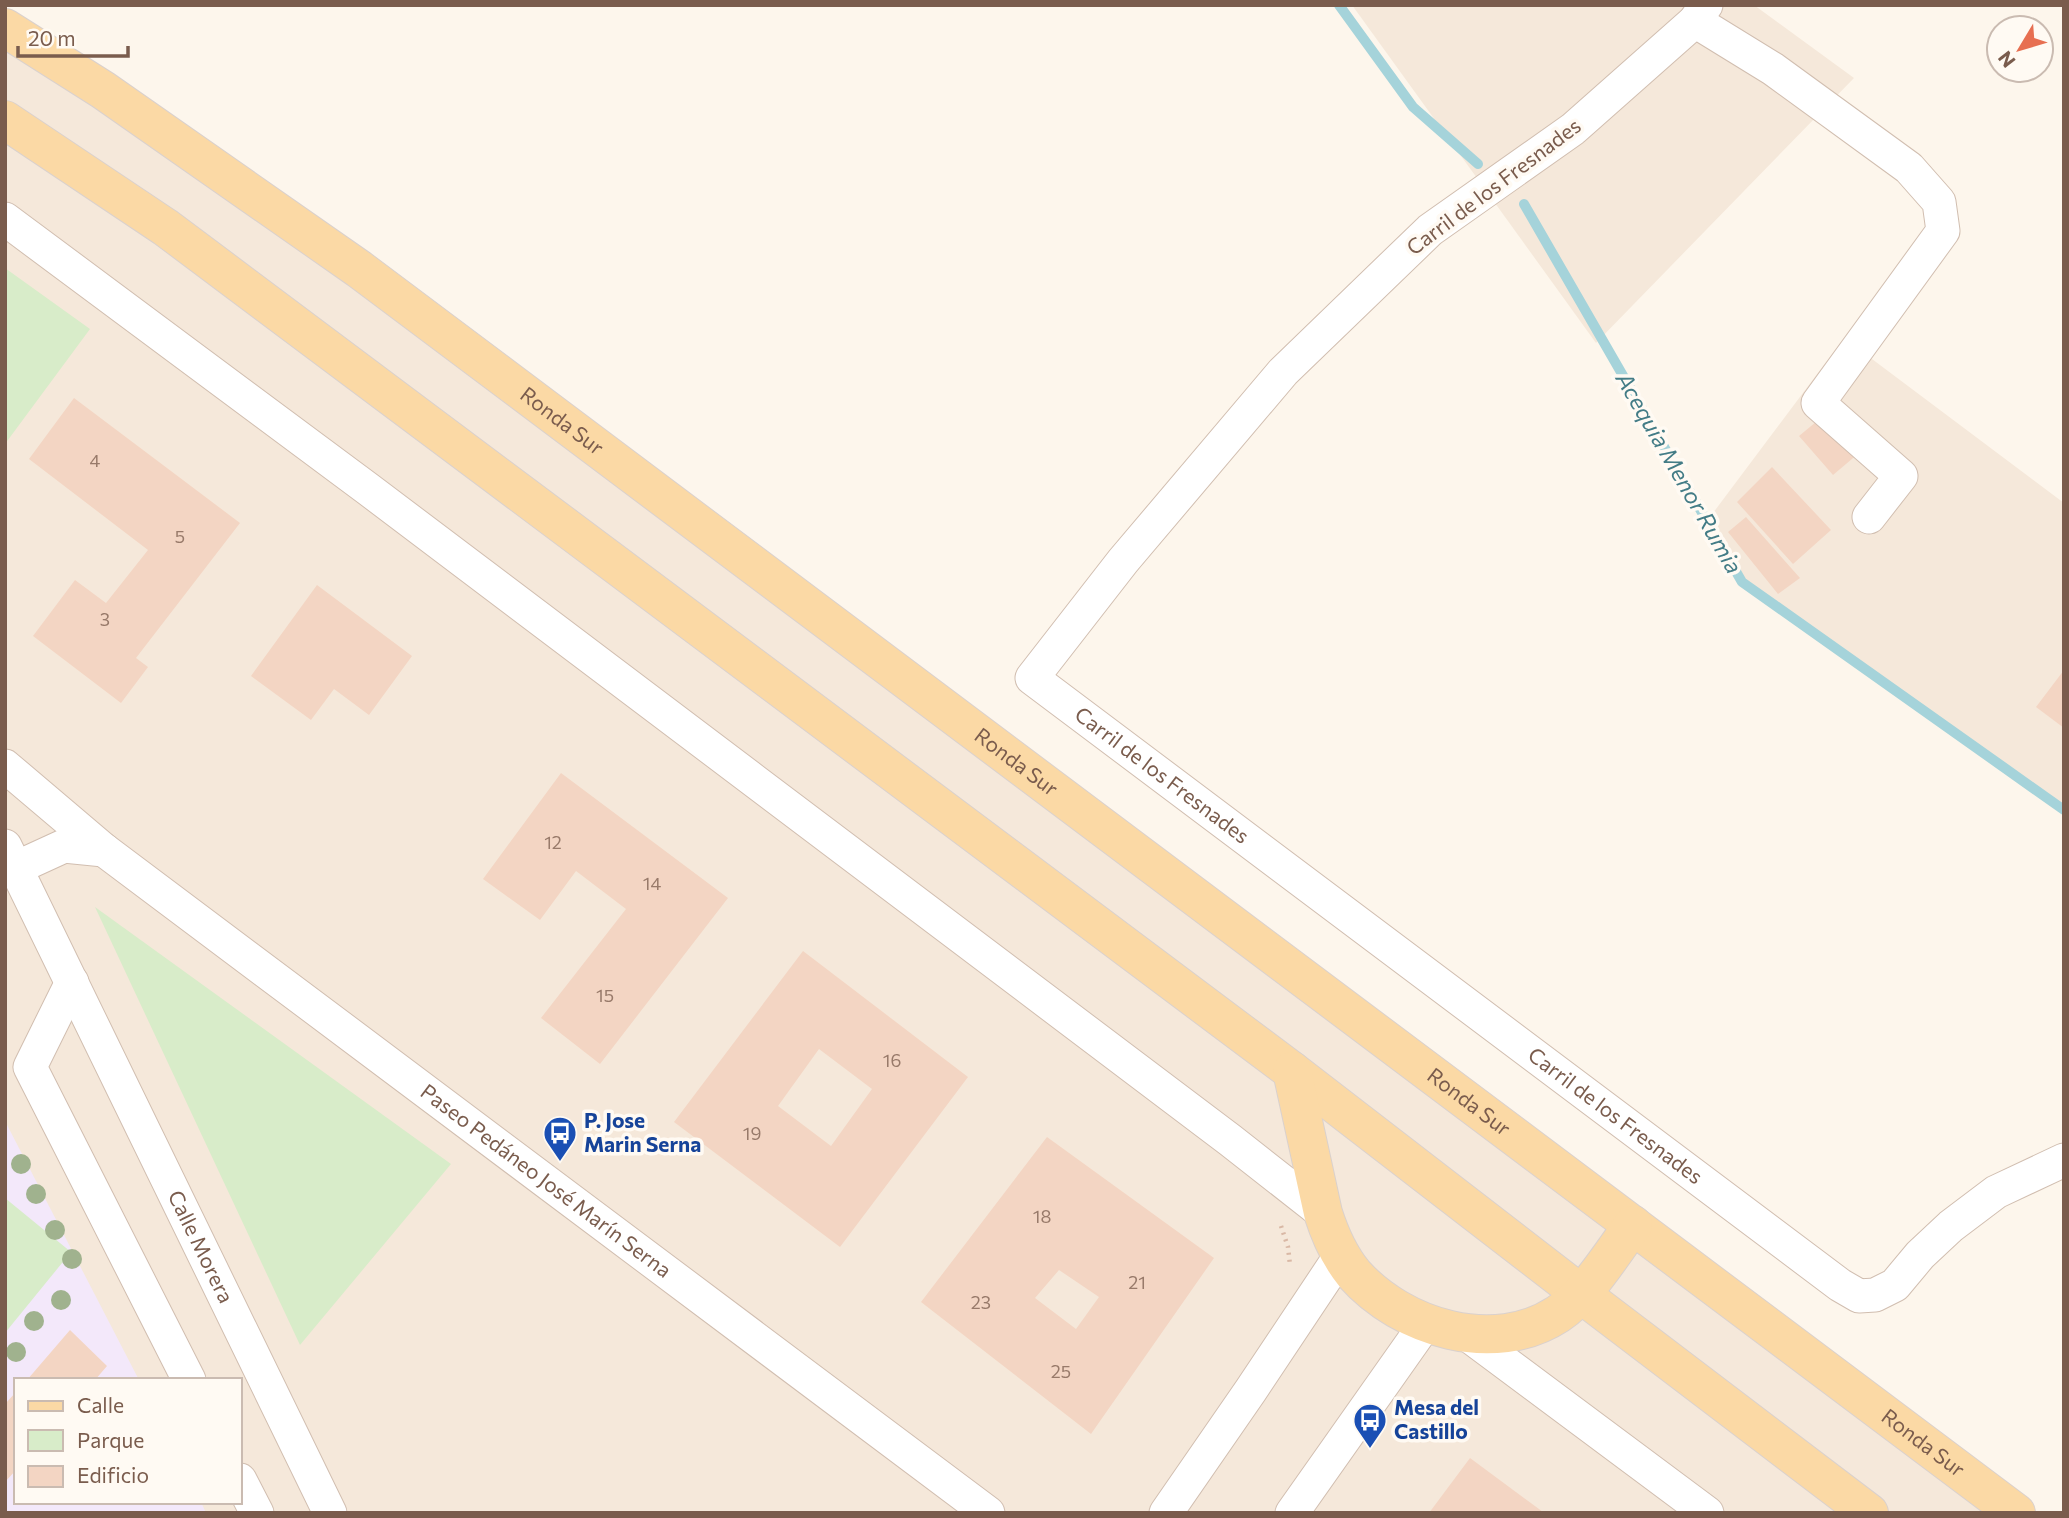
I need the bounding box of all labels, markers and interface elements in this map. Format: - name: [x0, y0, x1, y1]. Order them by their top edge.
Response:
- scale bar: [18, 14, 128, 58]
- north arrow: [1985, 14, 2055, 84]
- text: 20 m: [28, 25, 76, 50]
- text: N: [1993, 47, 2020, 72]
- street label: Carril de los Fresnades: [1401, 112, 1585, 259]
- water label: Acequia Menor Rumia: [1610, 366, 1749, 578]
- street label: Ronda Sur: [516, 381, 609, 459]
- house number: 4: [90, 449, 101, 471]
- house number: 5: [175, 525, 185, 547]
- house number: 3: [100, 608, 110, 630]
- street label: Carril de los Fresnades: [1071, 701, 1255, 848]
- street label: Ronda Sur: [970, 722, 1064, 800]
- house number: 12: [544, 831, 562, 853]
- house number: 14: [643, 872, 661, 894]
- house number: 15: [596, 984, 614, 1006]
- street label: Carril de los Fresnades: [1524, 1041, 1708, 1188]
- house number: 16: [883, 1049, 901, 1071]
- street label: Ronda Sur: [1423, 1062, 1516, 1140]
- street label: Paseo Pedáneo José Marín Serna: [416, 1078, 677, 1282]
- place label: P. Jose Marin Serna: [584, 1107, 701, 1156]
- bus stop icon: P. Jose Marin Serna: [541, 1114, 579, 1163]
- house number: 19: [743, 1122, 761, 1144]
- street label: Calle Morera: [164, 1186, 240, 1307]
- house number: 18: [1033, 1205, 1051, 1227]
- house number: 21: [1128, 1271, 1146, 1293]
- house number: 23: [971, 1291, 991, 1313]
- house number: 25: [1051, 1360, 1071, 1382]
- legend: [14, 1378, 242, 1504]
- text: Calle: [77, 1392, 124, 1417]
- place label: Mesa del Castillo: [1394, 1394, 1479, 1443]
- bus stop icon: Mesa del Castillo: [1351, 1401, 1389, 1450]
- street label: Ronda Sur: [1877, 1403, 1970, 1481]
- text: Parque: [77, 1427, 144, 1452]
- text: Edificio: [77, 1462, 149, 1487]

